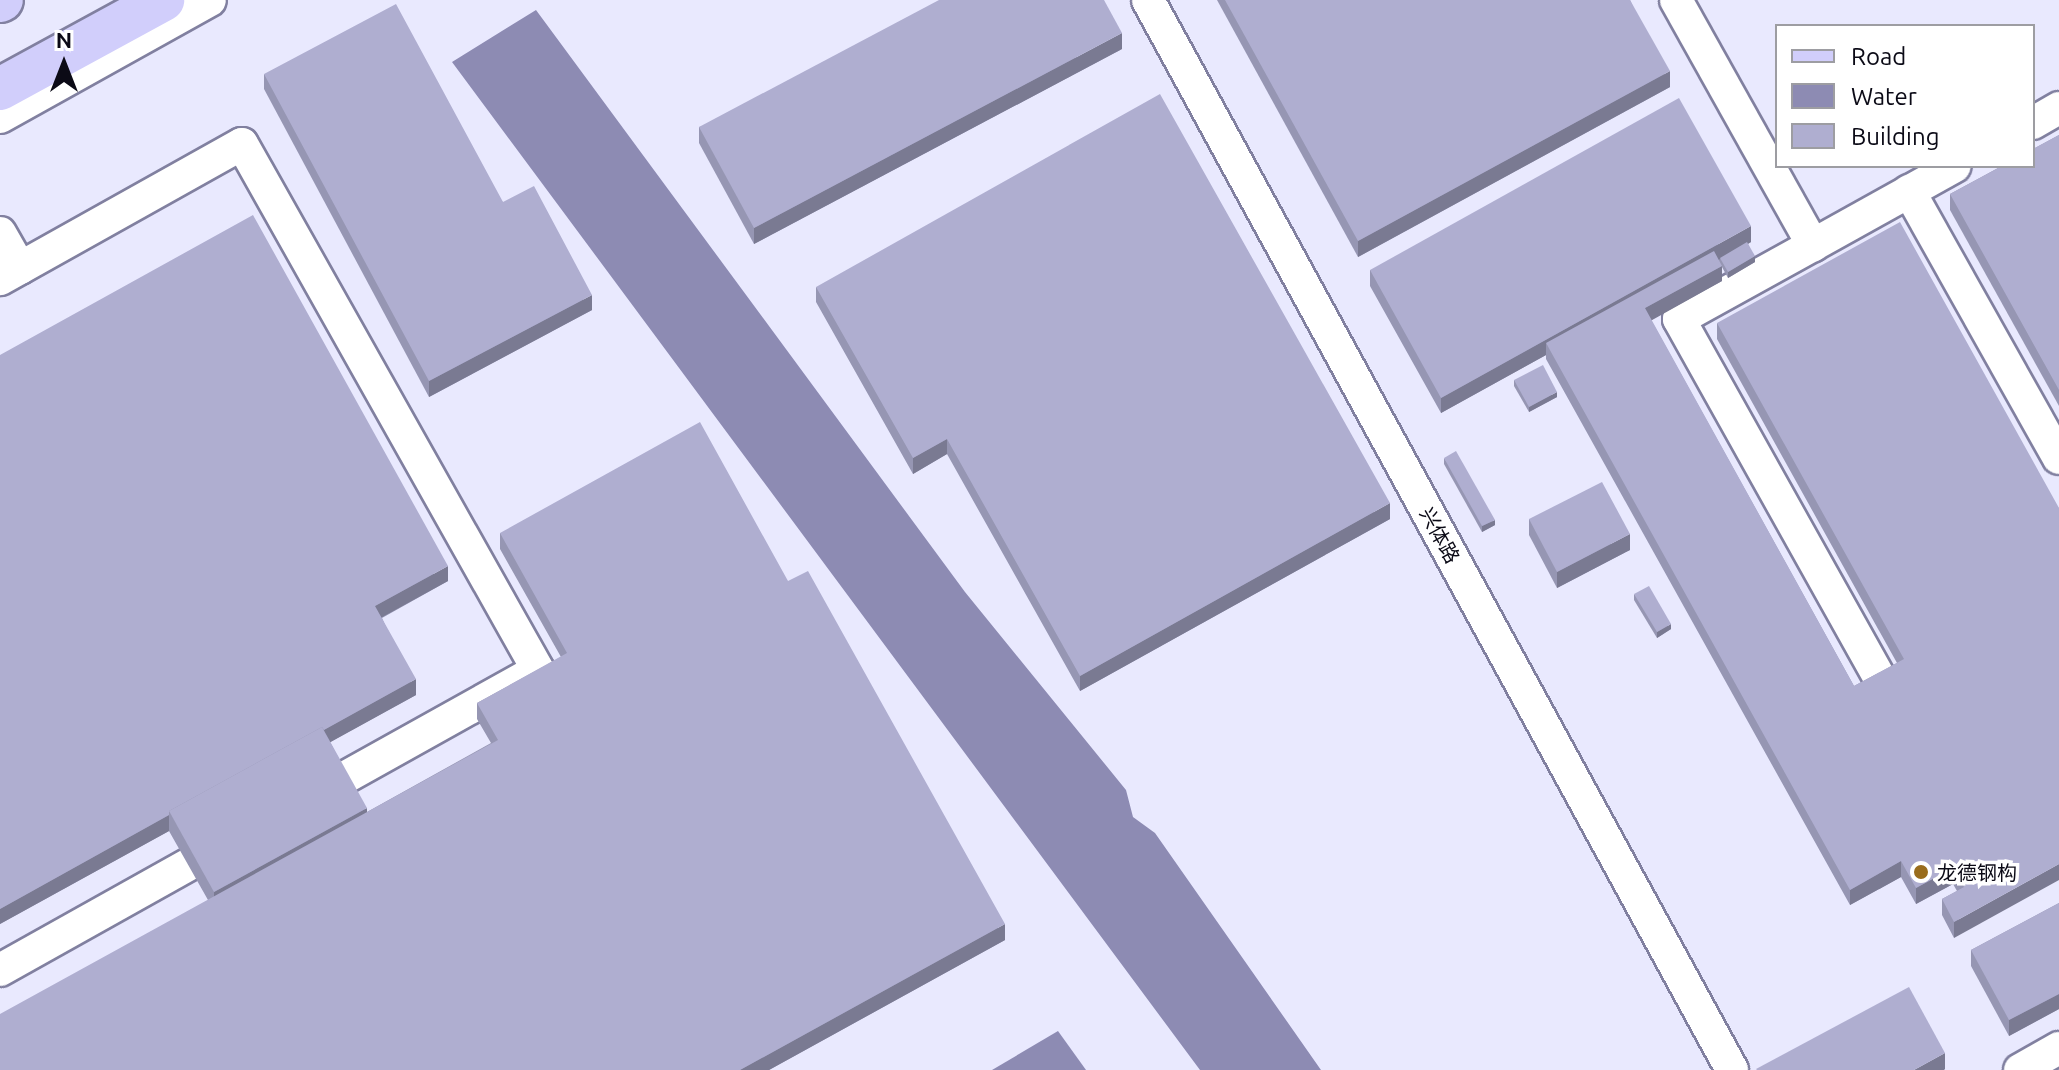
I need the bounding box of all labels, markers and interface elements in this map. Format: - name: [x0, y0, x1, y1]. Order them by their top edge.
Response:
- north arrow: [24, 24, 104, 104]
- legend: [1775, 24, 2035, 168]
- text: N: [56, 27, 72, 52]
- text: Road: [1851, 43, 1906, 70]
- text: Water: [1851, 83, 1917, 110]
- text: Building: [1851, 123, 1939, 150]
- street label: 兴体路: [1415, 503, 1465, 567]
- place label: 龙德钢构: [1937, 860, 2017, 884]
- marker: 龙德钢构: [1912, 863, 1930, 881]

